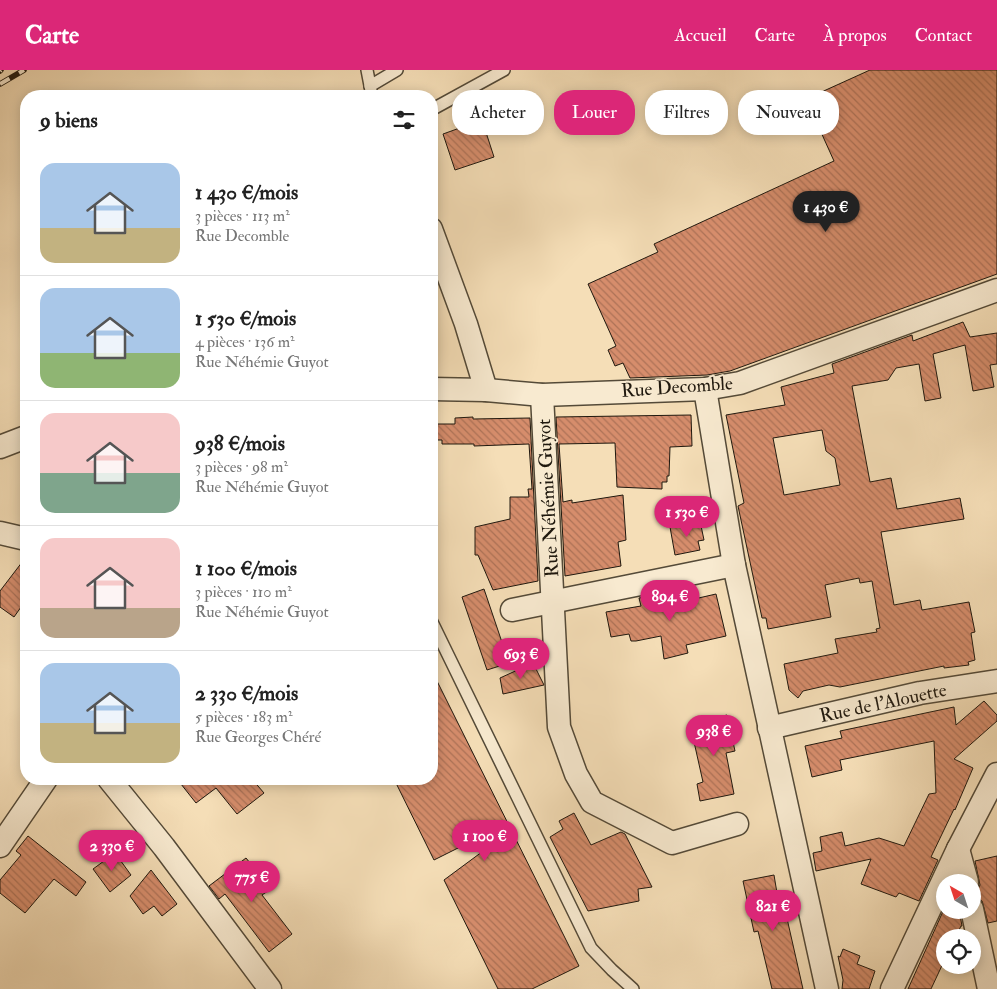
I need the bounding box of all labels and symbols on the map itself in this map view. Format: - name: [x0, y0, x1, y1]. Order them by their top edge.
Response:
- pin: 1 430 €: [780, 190, 872, 233]
- street label: Rue Decomble: [620, 371, 734, 403]
- street label: Rue Néhémie Guyot: [532, 418, 564, 578]
- pin: 1 530 €: [641, 496, 733, 538]
- pin: 894 €: [635, 580, 705, 622]
- pin: 693 €: [486, 638, 556, 680]
- street label: Rue de l'Alouette: [817, 678, 949, 728]
- pin: 938 €: [679, 714, 749, 757]
- pin: 1 100 €: [439, 820, 531, 862]
- pin: 2 330 €: [66, 830, 158, 872]
- pin: 775 €: [217, 860, 287, 903]
- north arrow: [936, 874, 981, 919]
- pin: 821 €: [738, 890, 808, 932]

